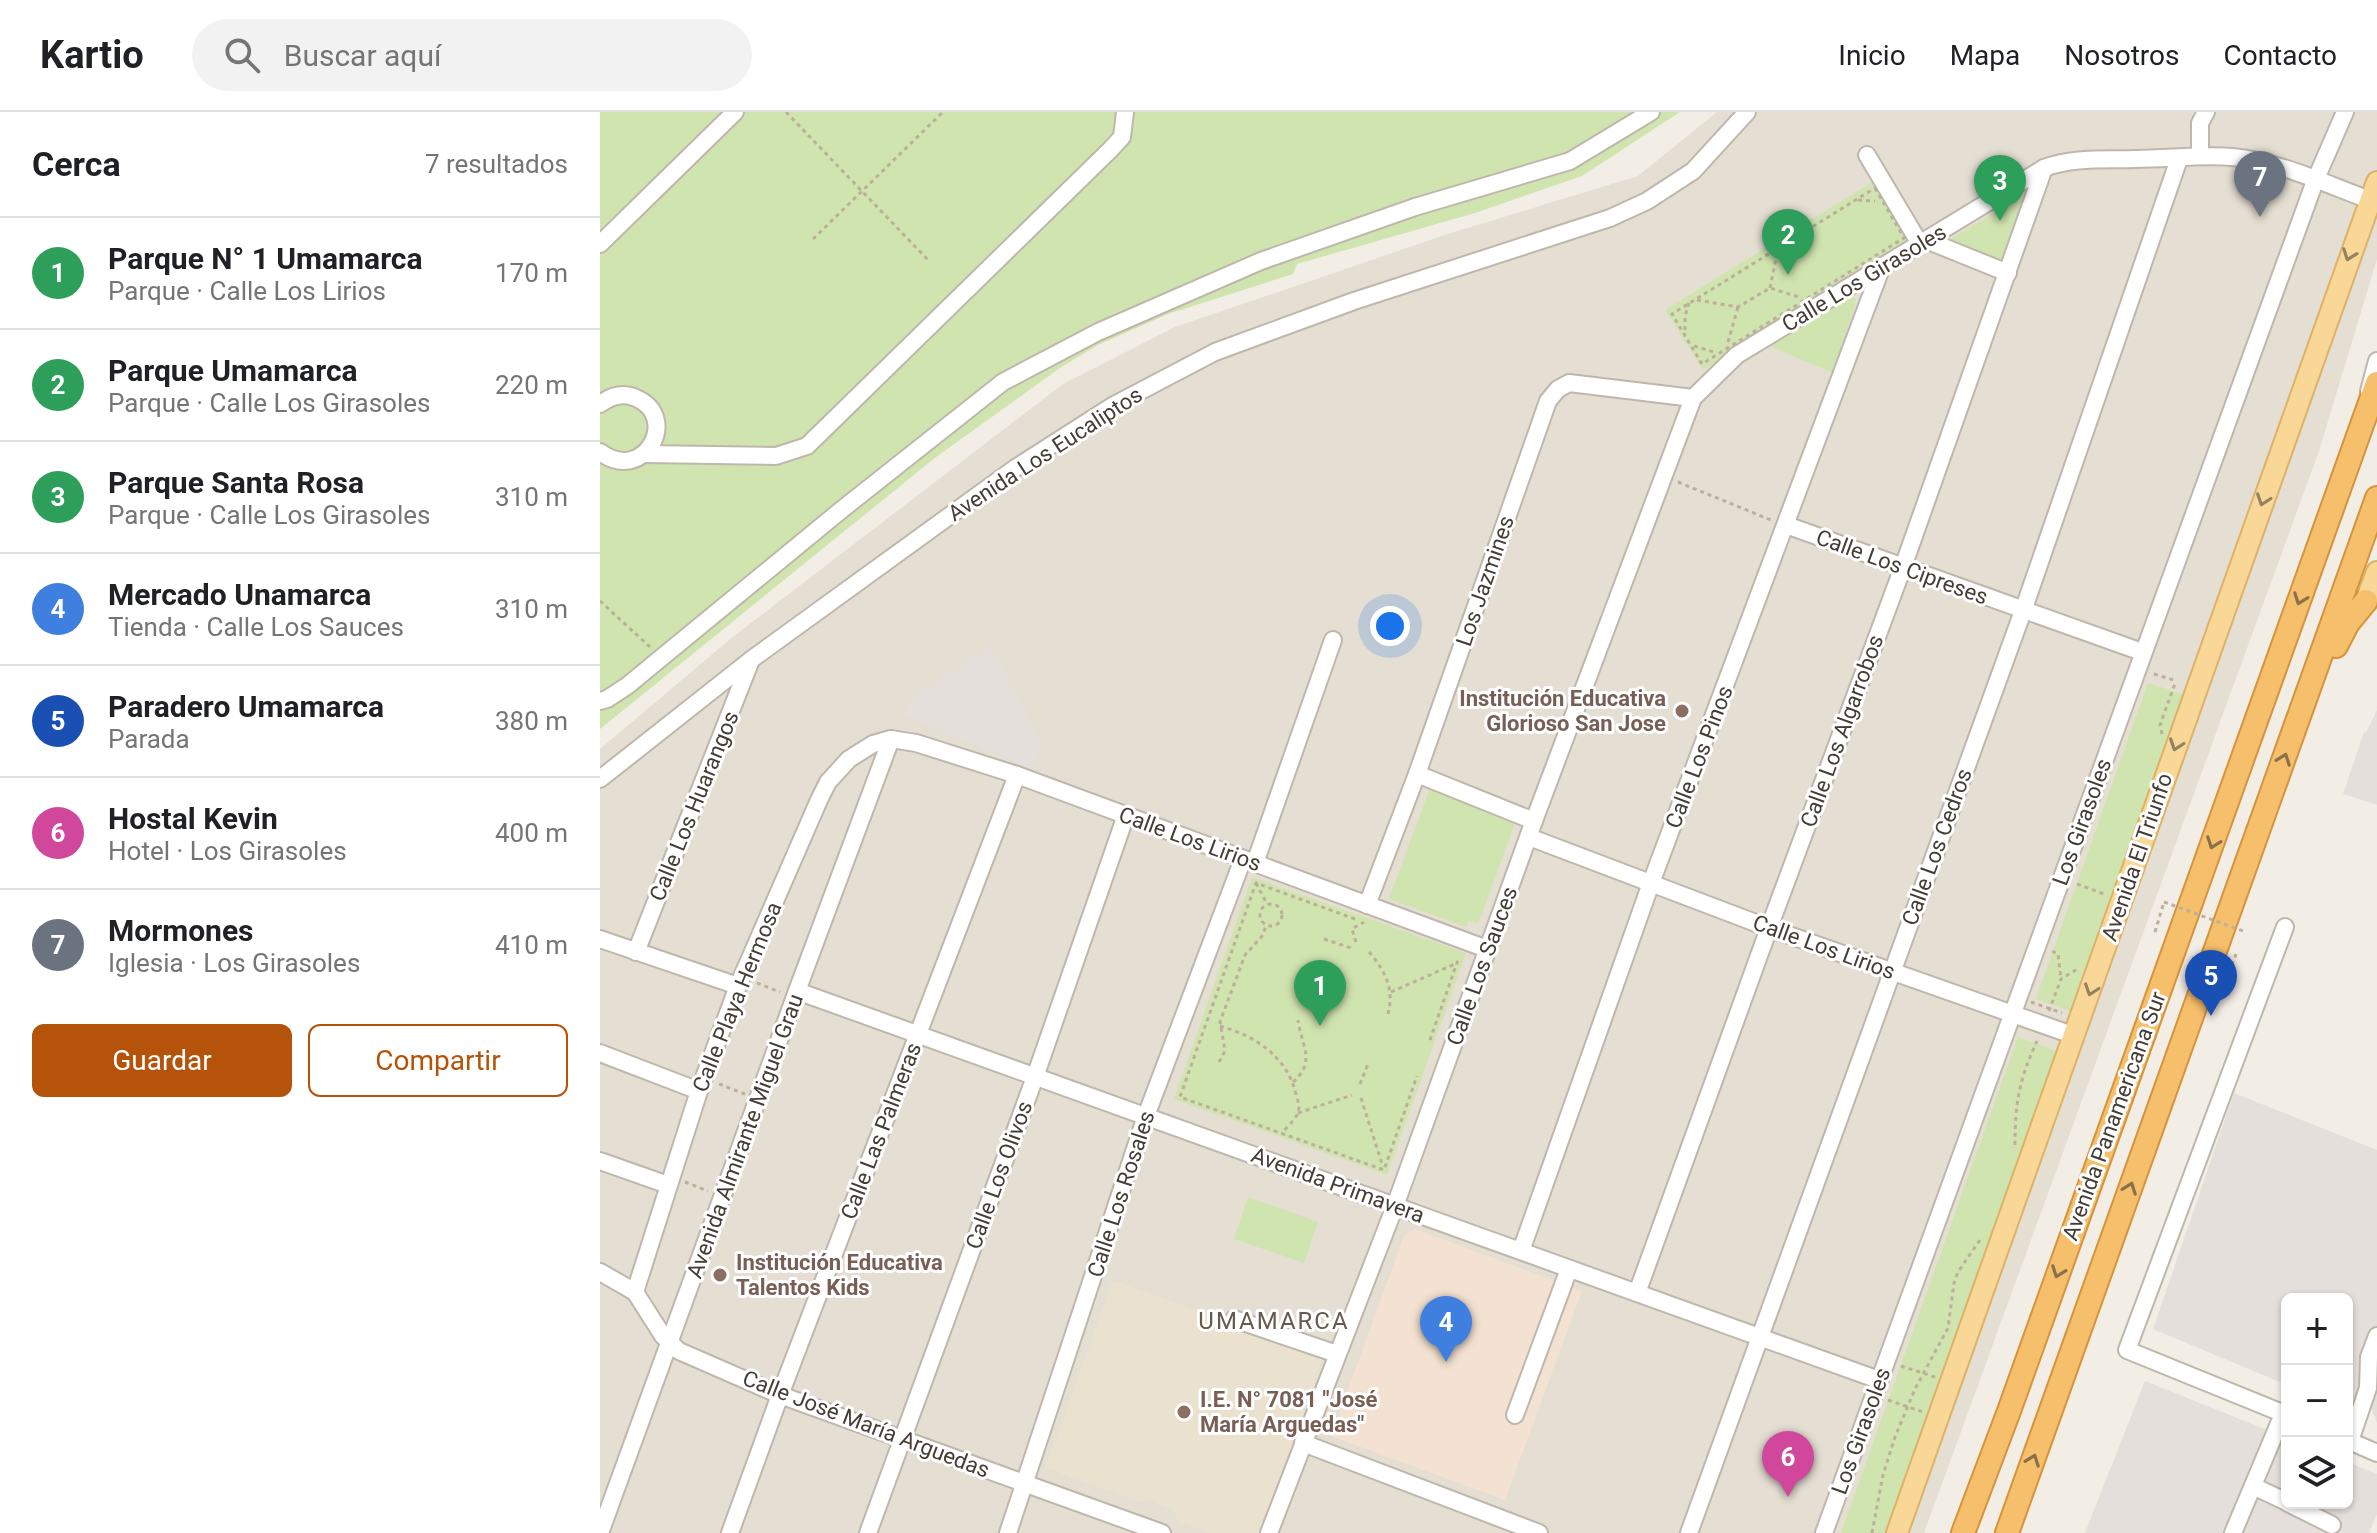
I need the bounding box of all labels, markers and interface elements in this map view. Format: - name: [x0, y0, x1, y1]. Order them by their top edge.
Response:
- search box: [192, 19, 752, 91]
- text: Kartio: [40, 33, 144, 77]
- icon: search: [220, 33, 264, 77]
- text: Buscar aquí: [284, 38, 441, 73]
- text: Inicio: [1838, 39, 1906, 72]
- text: Mapa: [1950, 39, 2020, 72]
- text: Nosotros: [2064, 39, 2179, 72]
- text: Contacto: [2223, 39, 2337, 72]
- text: Cerca: [32, 144, 121, 184]
- text: 7 resultados: [425, 149, 568, 179]
- pin: 7: [2234, 151, 2286, 217]
- pin: 3: [1974, 155, 2026, 221]
- pin: 2: [1762, 209, 1814, 275]
- street label: Calle Los Girasoles: [1777, 219, 1951, 337]
- text: Parque N° 1 Umamarca: [108, 241, 423, 276]
- one-way arrow: [2342, 247, 2359, 261]
- text: 1: [51, 258, 65, 288]
- text: 170 m: [495, 258, 568, 288]
- text: Parque · Calle Los Lirios: [108, 276, 386, 306]
- text: Parque Umamarca: [108, 353, 358, 388]
- text: 2: [51, 370, 65, 400]
- text: 220 m: [495, 370, 568, 400]
- street label: Avenida Los Eucaliptos: [943, 382, 1147, 526]
- text: Parque · Calle Los Girasoles: [108, 388, 430, 418]
- text: Parque Santa Rosa: [108, 465, 364, 500]
- text: 3: [51, 482, 65, 512]
- text: 310 m: [495, 482, 568, 512]
- one-way arrow: [2256, 492, 2272, 506]
- text: Parque · Calle Los Girasoles: [108, 500, 430, 530]
- street label: Los Jazmines: [1451, 513, 1519, 649]
- street label: Calle Los Cipreses: [1813, 524, 1991, 610]
- text: Mercado Unamarca: [108, 577, 371, 612]
- one-way arrow: [2294, 591, 2310, 605]
- text: 4: [51, 594, 65, 624]
- text: 310 m: [495, 594, 568, 624]
- your location: [1370, 606, 1410, 646]
- text: Tienda · Calle Los Sauces: [108, 612, 404, 642]
- street label: Calle Los Algarrobos: [1796, 631, 1888, 831]
- street label: Calle Los Pinos: [1660, 682, 1738, 832]
- place label: Institución Educativa Glorioso San Jose: [1459, 686, 1666, 736]
- text: Paradero Umamarca: [108, 689, 384, 724]
- marker: Institución Educativa Glorioso San Jose: [1673, 702, 1691, 720]
- text: 5: [51, 706, 65, 736]
- text: 380 m: [495, 706, 568, 736]
- street label: Calle Los Huarangos: [644, 707, 744, 905]
- text: Parada: [108, 724, 190, 754]
- one-way arrow: [2170, 737, 2186, 751]
- one-way arrow: [2274, 753, 2291, 767]
- street label: Los Girasoles: [2048, 755, 2116, 889]
- street label: Calle Los Cedros: [1897, 765, 1977, 929]
- street label: Avenida El Triunfo: [2097, 770, 2177, 944]
- text: Hostal Kevin: [108, 801, 278, 836]
- street label: Calle Los Lirios: [1116, 802, 1264, 876]
- text: 6: [51, 818, 65, 848]
- text: 400 m: [495, 818, 568, 848]
- one-way arrow: [2206, 835, 2222, 849]
- text: Hotel · Los Girasoles: [108, 836, 347, 866]
- street label: Calle Los Sauces: [1442, 883, 1522, 1049]
- street label: Calle Playa Hermosa: [687, 898, 787, 1096]
- street label: Calle Los Lirios: [1750, 910, 1898, 984]
- text: Mormones: [108, 913, 254, 948]
- text: 7: [51, 930, 65, 960]
- text: 410 m: [495, 930, 568, 960]
- text: Iglesia · Los Girasoles: [108, 948, 360, 978]
- pin: 5: [2185, 950, 2237, 1016]
- pin: 1: [1294, 960, 1346, 1026]
- one-way arrow: [2084, 983, 2100, 997]
- street label: Avenida Panamericana Sur: [2057, 988, 2171, 1244]
- street label: Avenida Almirante Miguel Grau: [682, 990, 808, 1282]
- button: Guardar: [32, 1024, 292, 1097]
- button: Compartir: [308, 1024, 568, 1097]
- street label: Calle Las Palmeras: [836, 1039, 926, 1223]
- street label: Calle Los Olivos: [961, 1098, 1037, 1252]
- street label: Calle Los Rosales: [1082, 1108, 1160, 1280]
- street label: Avenida Primavera: [1248, 1142, 1428, 1228]
- one-way arrow: [2120, 1182, 2136, 1196]
- place label: Institución Educativa Talentos Kids: [736, 1250, 943, 1300]
- one-way arrow: [2052, 1264, 2068, 1278]
- marker: Institución Educativa Talentos Kids: [711, 1266, 729, 1284]
- map controls: [2281, 1293, 2353, 1509]
- button: +: [2281, 1293, 2353, 1365]
- pin: 4: [1420, 1296, 1472, 1362]
- district label: UMAMARCA: [1198, 1307, 1350, 1335]
- street label: Los Girasoles: [1827, 1364, 1895, 1498]
- street label: Calle José María Arguedas: [739, 1365, 993, 1483]
- button: −: [2281, 1365, 2353, 1437]
- place label: I.E. N° 7081 "José María Arguedas": [1200, 1387, 1378, 1437]
- marker: I.E. N° 7081 "José María Arguedas": [1175, 1403, 1193, 1421]
- pin: 6: [1762, 1431, 1814, 1497]
- button: layers: [2281, 1437, 2353, 1509]
- one-way arrow: [2023, 1453, 2040, 1467]

